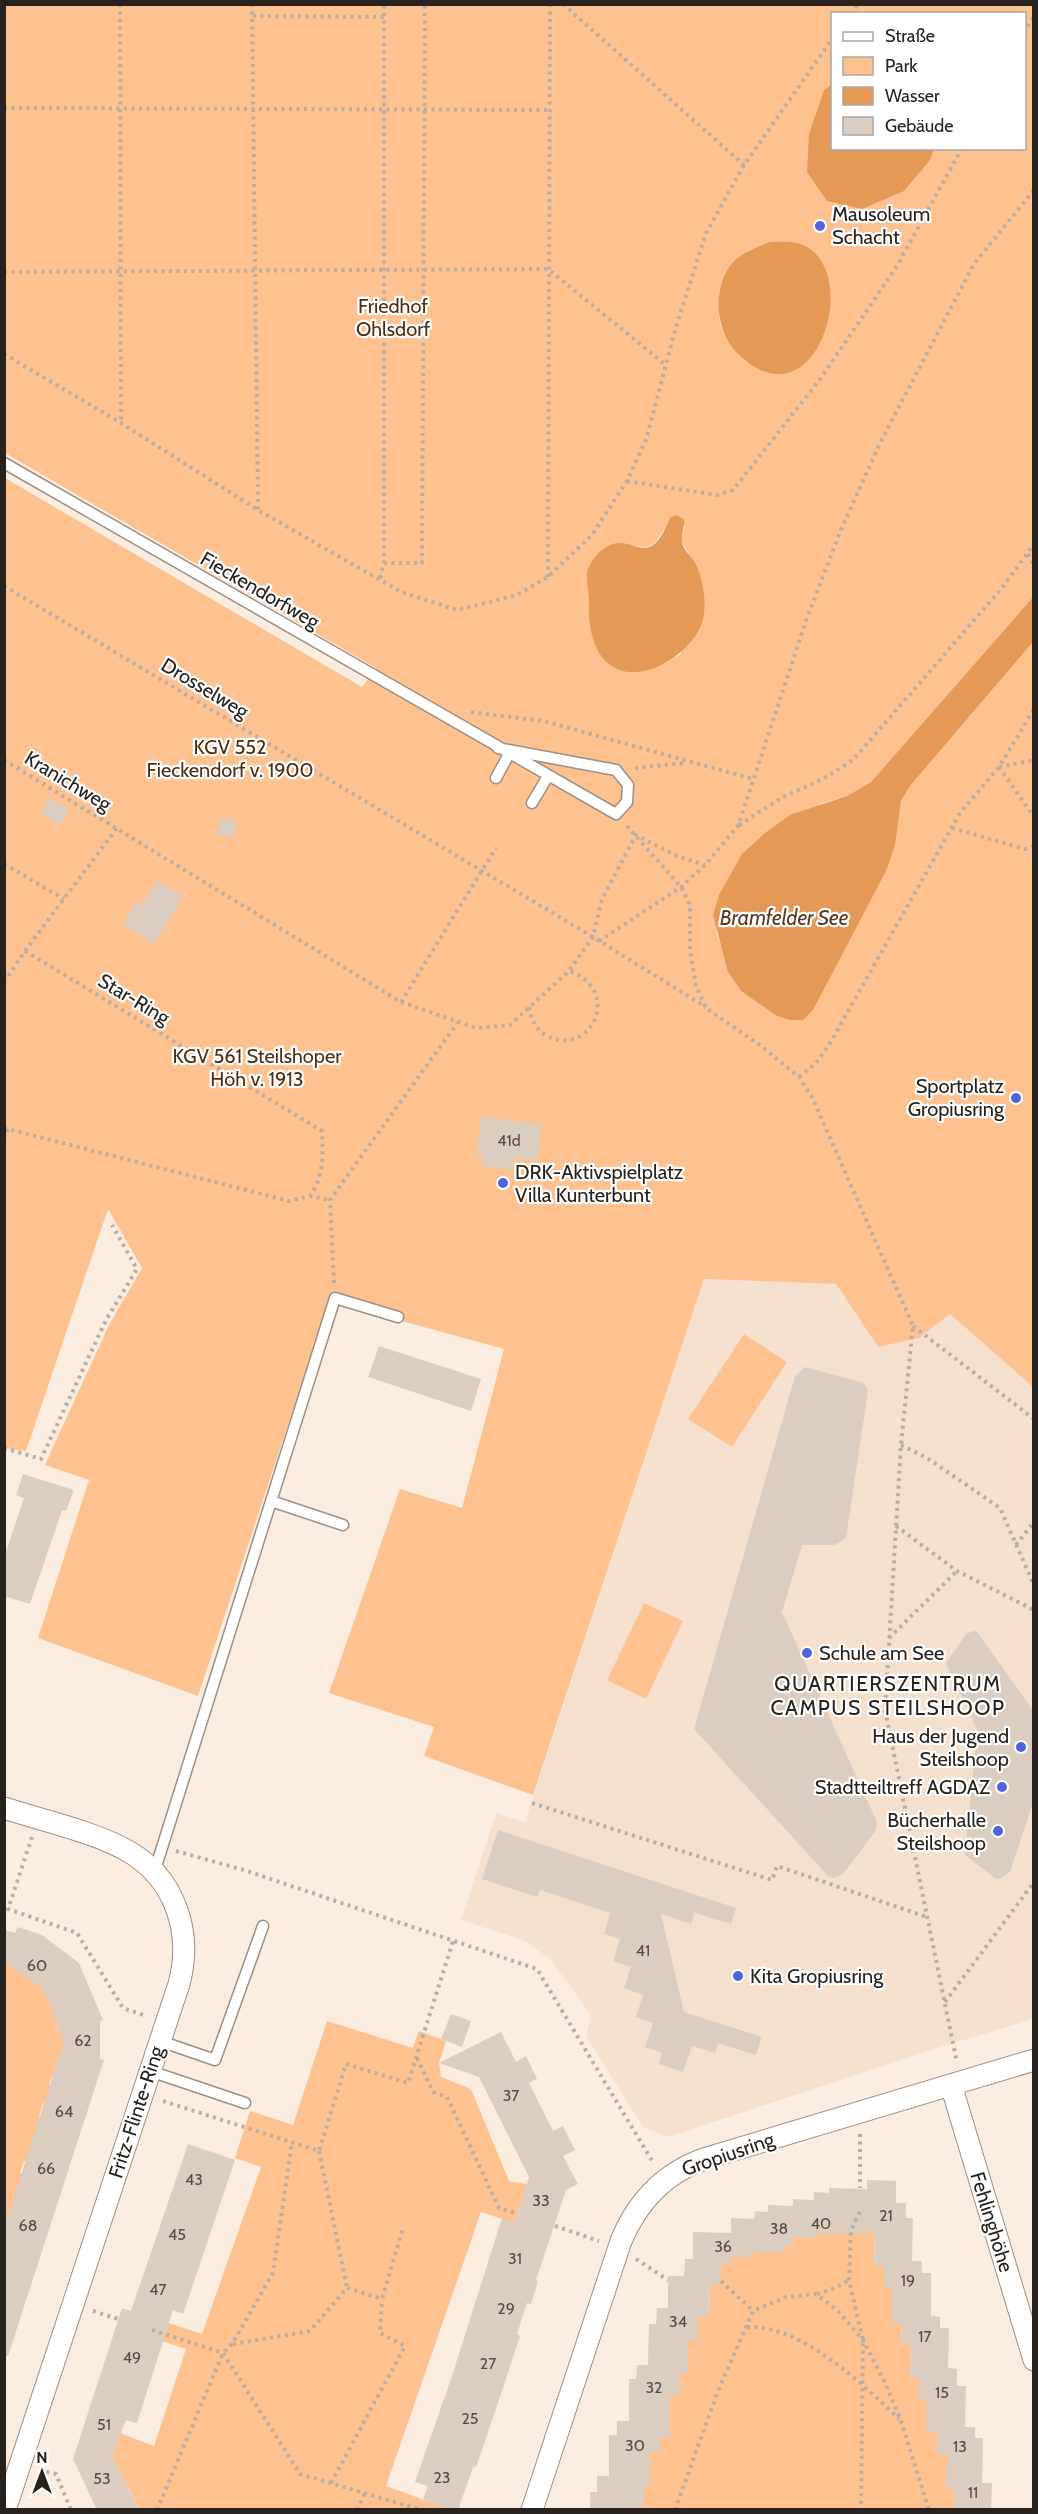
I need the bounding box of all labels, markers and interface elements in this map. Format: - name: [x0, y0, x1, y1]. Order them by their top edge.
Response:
- legend: [831, 12, 1026, 150]
- text: Straße: [885, 25, 935, 47]
- text: Park: [885, 55, 918, 77]
- text: Wasser: [885, 85, 940, 107]
- text: Gebäude: [885, 115, 954, 137]
- place label: Mausoleum Schacht: [832, 202, 930, 249]
- marker: Mausoleum Schacht: [813, 219, 827, 233]
- park label: Friedhof Ohlsdorf: [356, 294, 430, 341]
- street label: Fieckendorfweg: [196, 546, 325, 634]
- street label: Drosselweg: [157, 653, 254, 724]
- park label: KGV 552 Fieckendorf v. 1900: [146, 735, 314, 782]
- street label: Kranichweg: [20, 746, 117, 817]
- water label: Bramfelder See: [720, 905, 849, 930]
- street label: Star-Ring: [94, 968, 175, 1030]
- park label: KGV 561 Steilshoper Höh v. 1913: [173, 1044, 342, 1091]
- place label: Sportplatz Gropiusring: [908, 1074, 1005, 1121]
- marker: Sportplatz Gropiusring: [1009, 1091, 1023, 1105]
- house number: 41d: [497, 1131, 521, 1150]
- place label: DRK-Aktivspielplatz Villa Kunterbunt: [515, 1160, 683, 1207]
- marker: DRK-Aktivspielplatz Villa Kunterbunt: [496, 1176, 510, 1190]
- place label: Schule am See: [819, 1641, 944, 1665]
- marker: Schule am See: [800, 1646, 814, 1660]
- district label: QUARTIERSZENTRUM CAMPUS STEILSHOOP: [771, 1671, 1005, 1720]
- place label: Haus der Jugend Steilshoop: [872, 1724, 1009, 1771]
- marker: Haus der Jugend Steilshoop: [1014, 1740, 1028, 1754]
- place label: Stadtteiltreff AGDAZ: [815, 1775, 990, 1799]
- marker: Stadtteiltreff AGDAZ: [995, 1780, 1009, 1794]
- place label: Bücherhalle Steilshoop: [887, 1808, 986, 1855]
- marker: Bücherhalle Steilshoop: [991, 1824, 1005, 1838]
- house number: 41: [636, 1941, 650, 1960]
- house number: 60: [27, 1956, 47, 1975]
- place label: Kita Gropiusring: [750, 1964, 884, 1988]
- marker: Kita Gropiusring: [731, 1969, 745, 1983]
- house number: 62: [74, 2031, 92, 2050]
- street label: Fritz-Flinte-Ring: [103, 2042, 169, 2181]
- house number: 37: [503, 2086, 519, 2105]
- house number: 64: [55, 2102, 73, 2121]
- street label: Gropiusring: [679, 2127, 778, 2181]
- house number: 66: [37, 2159, 55, 2178]
- street label: Fehlinghöhe: [965, 2169, 1019, 2275]
- house number: 43: [185, 2170, 203, 2189]
- house number: 33: [532, 2191, 550, 2210]
- house number: 21: [879, 2206, 893, 2225]
- house number: 40: [811, 2214, 831, 2233]
- house number: 68: [19, 2216, 37, 2235]
- house number: 38: [770, 2219, 788, 2238]
- house number: 45: [168, 2225, 186, 2244]
- house number: 36: [714, 2237, 732, 2256]
- house number: 31: [508, 2249, 522, 2268]
- house number: 19: [901, 2271, 915, 2290]
- house number: 47: [149, 2280, 167, 2299]
- house number: 29: [497, 2299, 515, 2318]
- house number: 34: [669, 2312, 687, 2331]
- house number: 17: [918, 2327, 932, 2346]
- house number: 49: [123, 2348, 141, 2367]
- house number: 27: [480, 2354, 496, 2373]
- house number: 32: [645, 2378, 663, 2397]
- house number: 15: [935, 2383, 949, 2402]
- house number: 25: [461, 2409, 479, 2428]
- house number: 51: [97, 2415, 111, 2434]
- house number: 30: [625, 2436, 645, 2455]
- house number: 13: [953, 2437, 967, 2456]
- north arrow: [12, 2442, 72, 2502]
- text: N: [36, 2448, 48, 2467]
- house number: 23: [433, 2468, 451, 2487]
- house number: 53: [93, 2469, 111, 2488]
- house number: 11: [968, 2483, 978, 2502]

